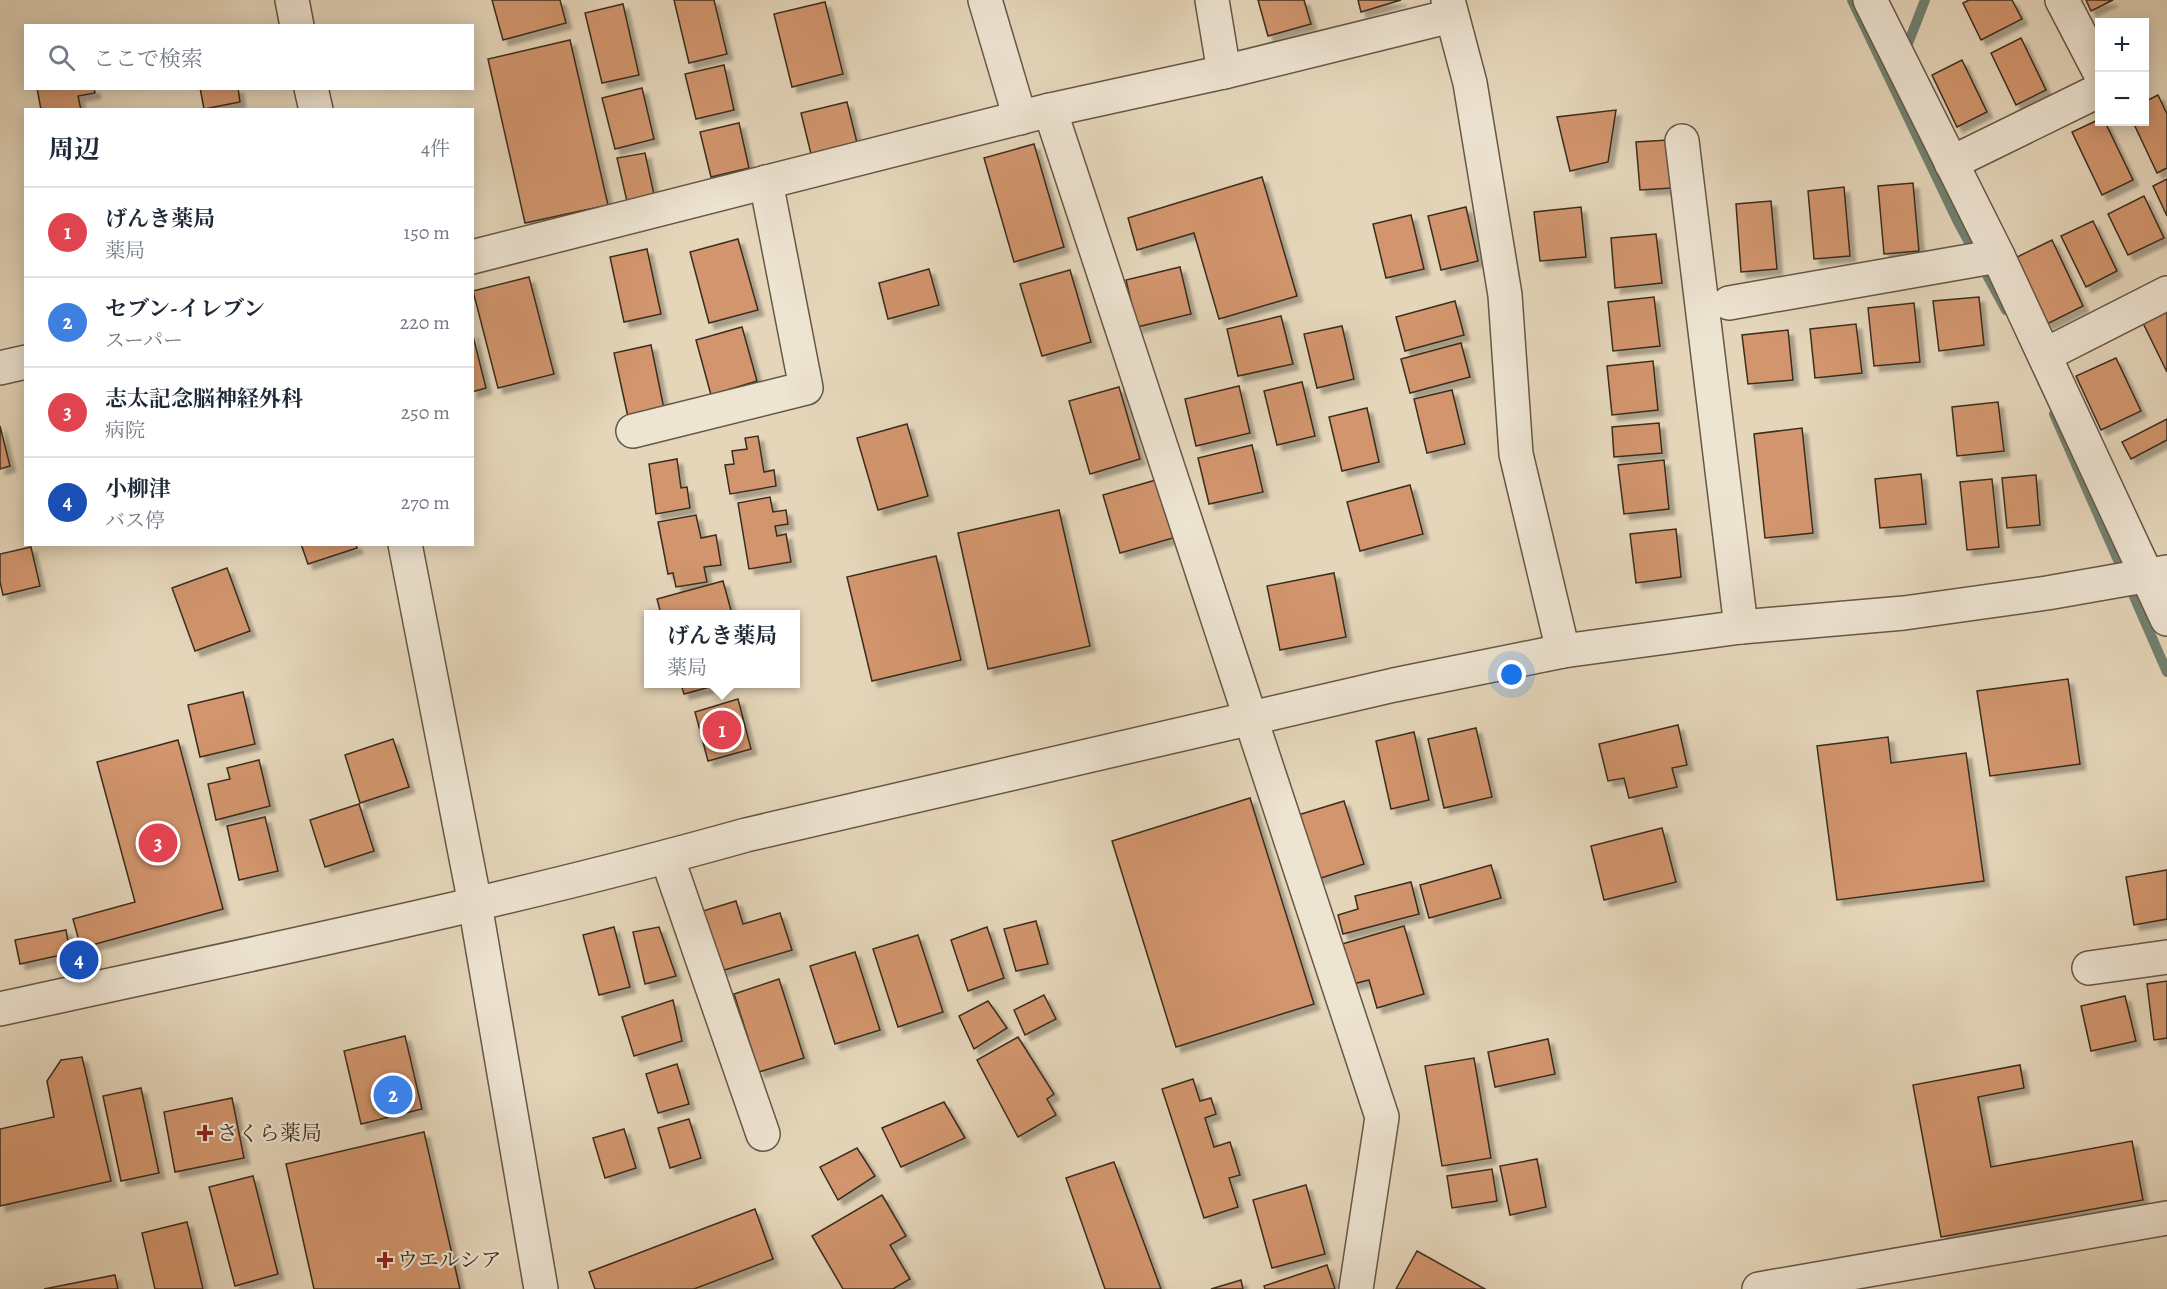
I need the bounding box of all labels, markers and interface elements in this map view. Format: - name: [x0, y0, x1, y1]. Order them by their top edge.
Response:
- map controls: [2095, 18, 2149, 126]
- button: +: [2095, 18, 2149, 72]
- search box: [24, 24, 474, 90]
- icon: search: [45, 41, 78, 74]
- text: ここで検索: [93, 44, 203, 74]
- button: −: [2095, 72, 2149, 126]
- text: 周辺: [48, 132, 100, 167]
- text: 4件: [421, 135, 450, 162]
- text: げんき薬局: [105, 204, 215, 234]
- text: 1: [64, 219, 71, 246]
- text: 150 m: [403, 219, 450, 246]
- text: 薬局: [105, 237, 145, 264]
- text: セブン-イレブン: [105, 294, 265, 324]
- text: 2: [63, 309, 72, 336]
- text: 220 m: [400, 309, 450, 336]
- text: スーパー: [105, 327, 183, 354]
- text: 志太記念脳神経外科: [105, 384, 303, 414]
- text: 3: [63, 399, 72, 426]
- text: 250 m: [401, 399, 450, 426]
- text: 病院: [105, 417, 145, 444]
- text: 小柳津: [105, 474, 171, 504]
- text: 4: [63, 489, 72, 516]
- text: 270 m: [401, 489, 450, 516]
- text: バス停: [105, 507, 165, 534]
- popup: [644, 610, 800, 688]
- text: げんき薬局: [667, 621, 777, 651]
- text: 薬局: [667, 654, 707, 681]
- your location: [1497, 660, 1526, 689]
- pin: 1: [702, 708, 742, 752]
- pin: 3: [138, 820, 178, 866]
- pin: 4: [60, 938, 98, 982]
- pin: 2: [374, 1072, 412, 1118]
- place label: さくら薬局: [217, 1119, 322, 1147]
- marker: さくら薬局: [198, 1126, 212, 1140]
- place label: ウエルシア: [397, 1246, 501, 1274]
- marker: ウエルシア: [378, 1253, 392, 1267]

